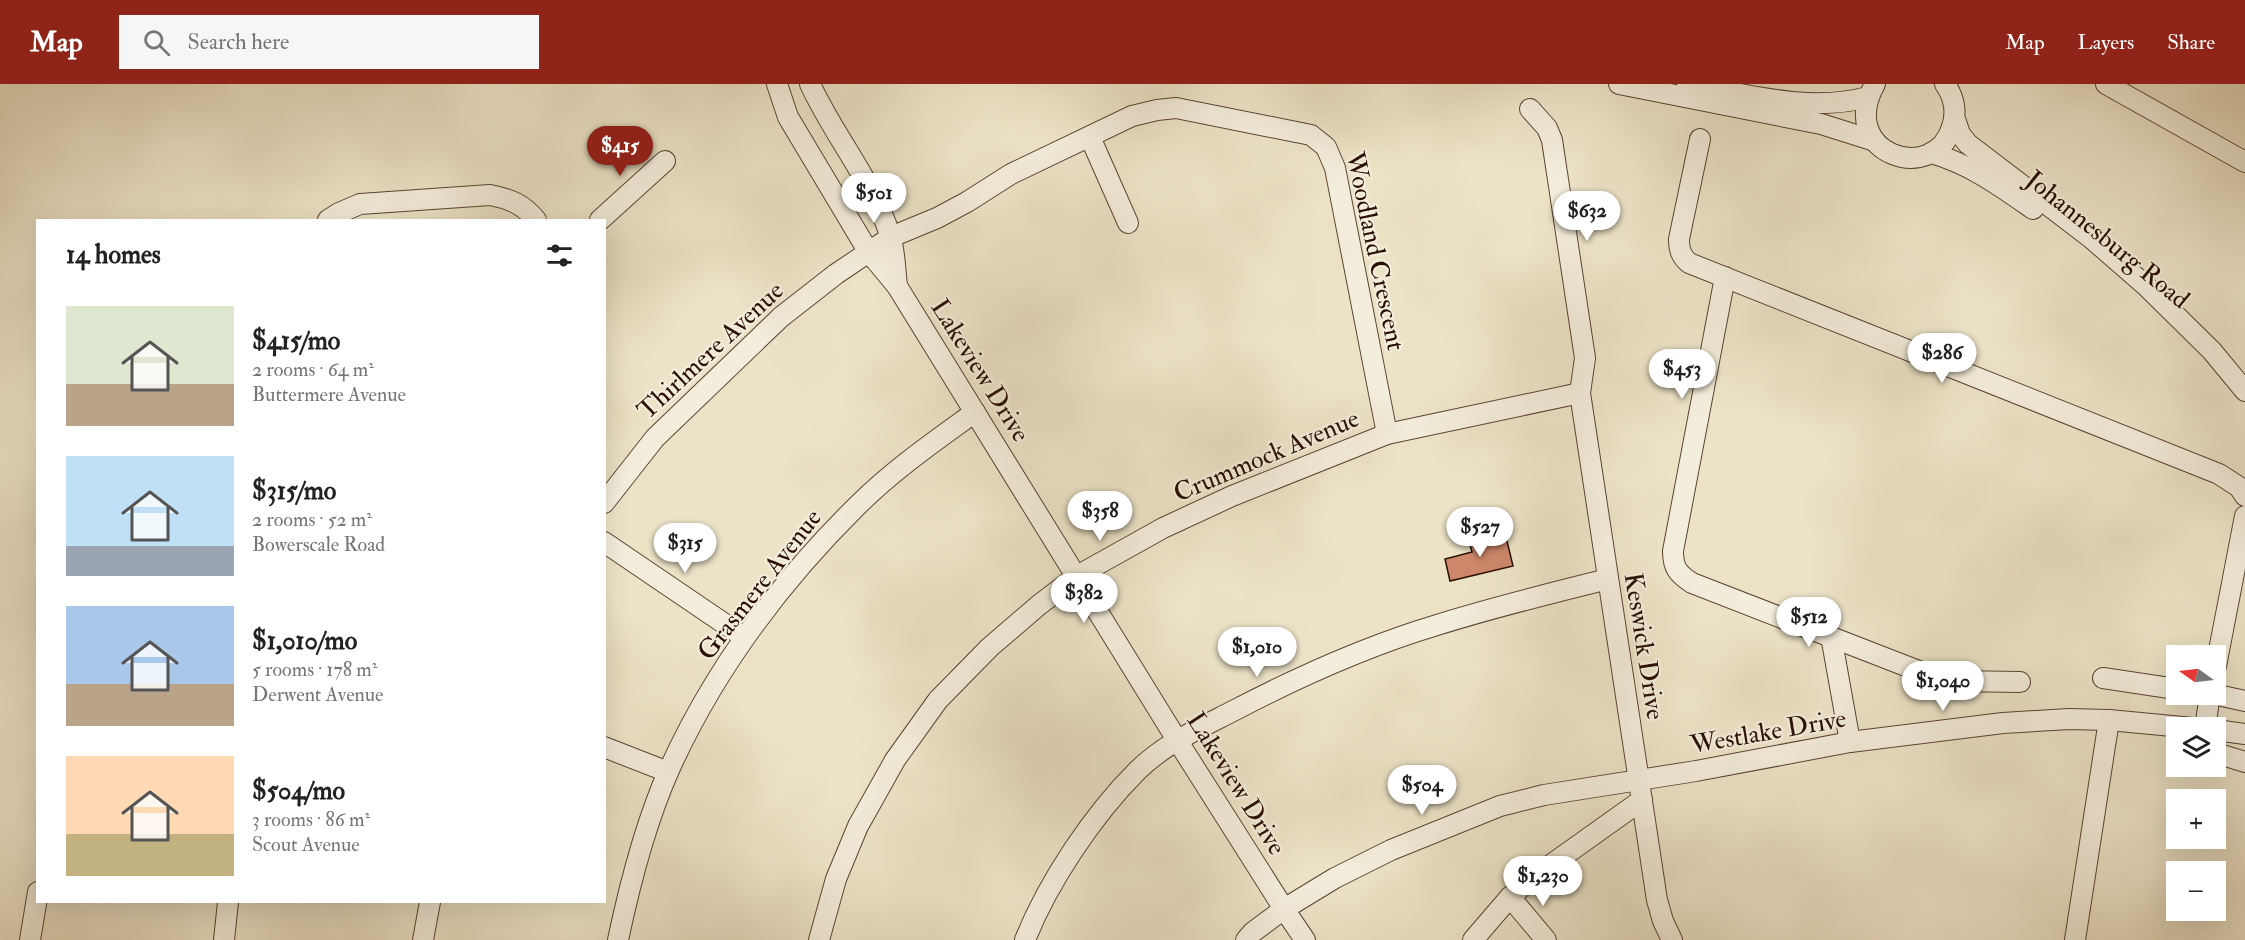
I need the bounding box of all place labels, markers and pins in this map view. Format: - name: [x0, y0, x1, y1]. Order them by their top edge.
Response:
- pin: $415: [584, 126, 656, 177]
- pin: $501: [838, 173, 910, 224]
- pin: $632: [1551, 191, 1623, 242]
- pin: $286: [1906, 333, 1978, 384]
- pin: $453: [1646, 349, 1718, 400]
- pin: $358: [1064, 491, 1136, 542]
- pin: $527: [1444, 507, 1516, 558]
- pin: $315: [649, 523, 721, 574]
- pin: $382: [1048, 573, 1120, 624]
- pin: $512: [1773, 597, 1845, 648]
- pin: $1,010: [1208, 627, 1306, 678]
- pin: $1,040: [1894, 661, 1992, 712]
- pin: $504: [1386, 765, 1458, 816]
- pin: $1,230: [1494, 856, 1592, 907]

